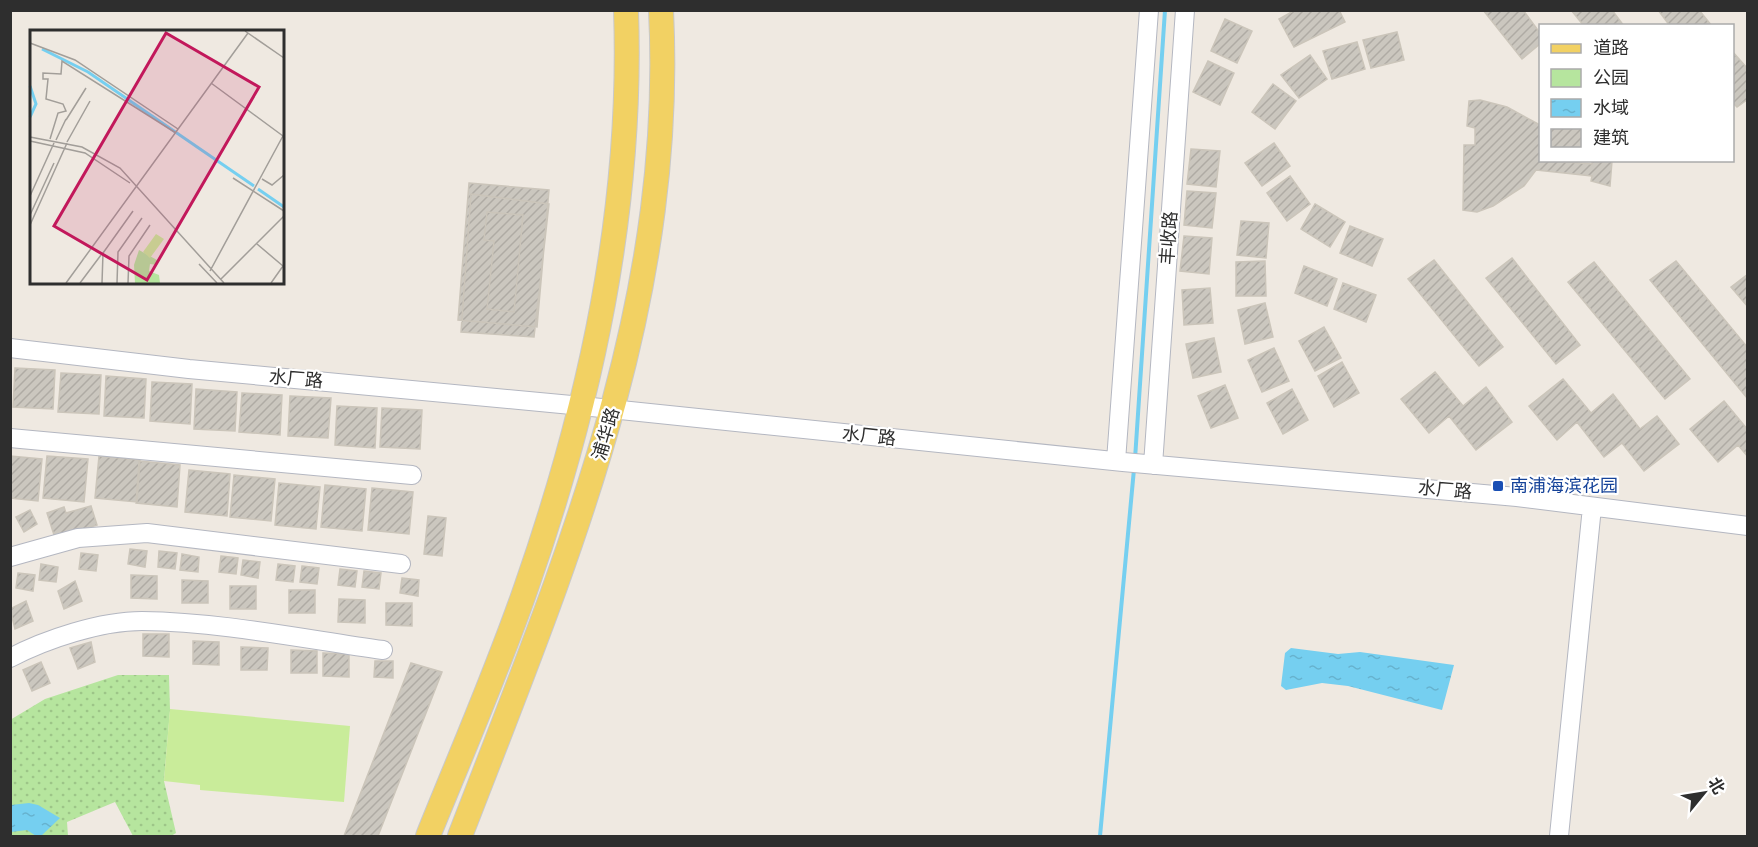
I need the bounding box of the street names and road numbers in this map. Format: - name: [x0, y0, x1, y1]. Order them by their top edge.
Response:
- street label: 丰收路: [1155, 210, 1181, 266]
- street label: 水厂路: [268, 365, 324, 391]
- street label: 浦华路: [587, 405, 623, 463]
- street label: 水厂路: [841, 421, 897, 449]
- street label: 水厂路: [1417, 476, 1473, 502]

